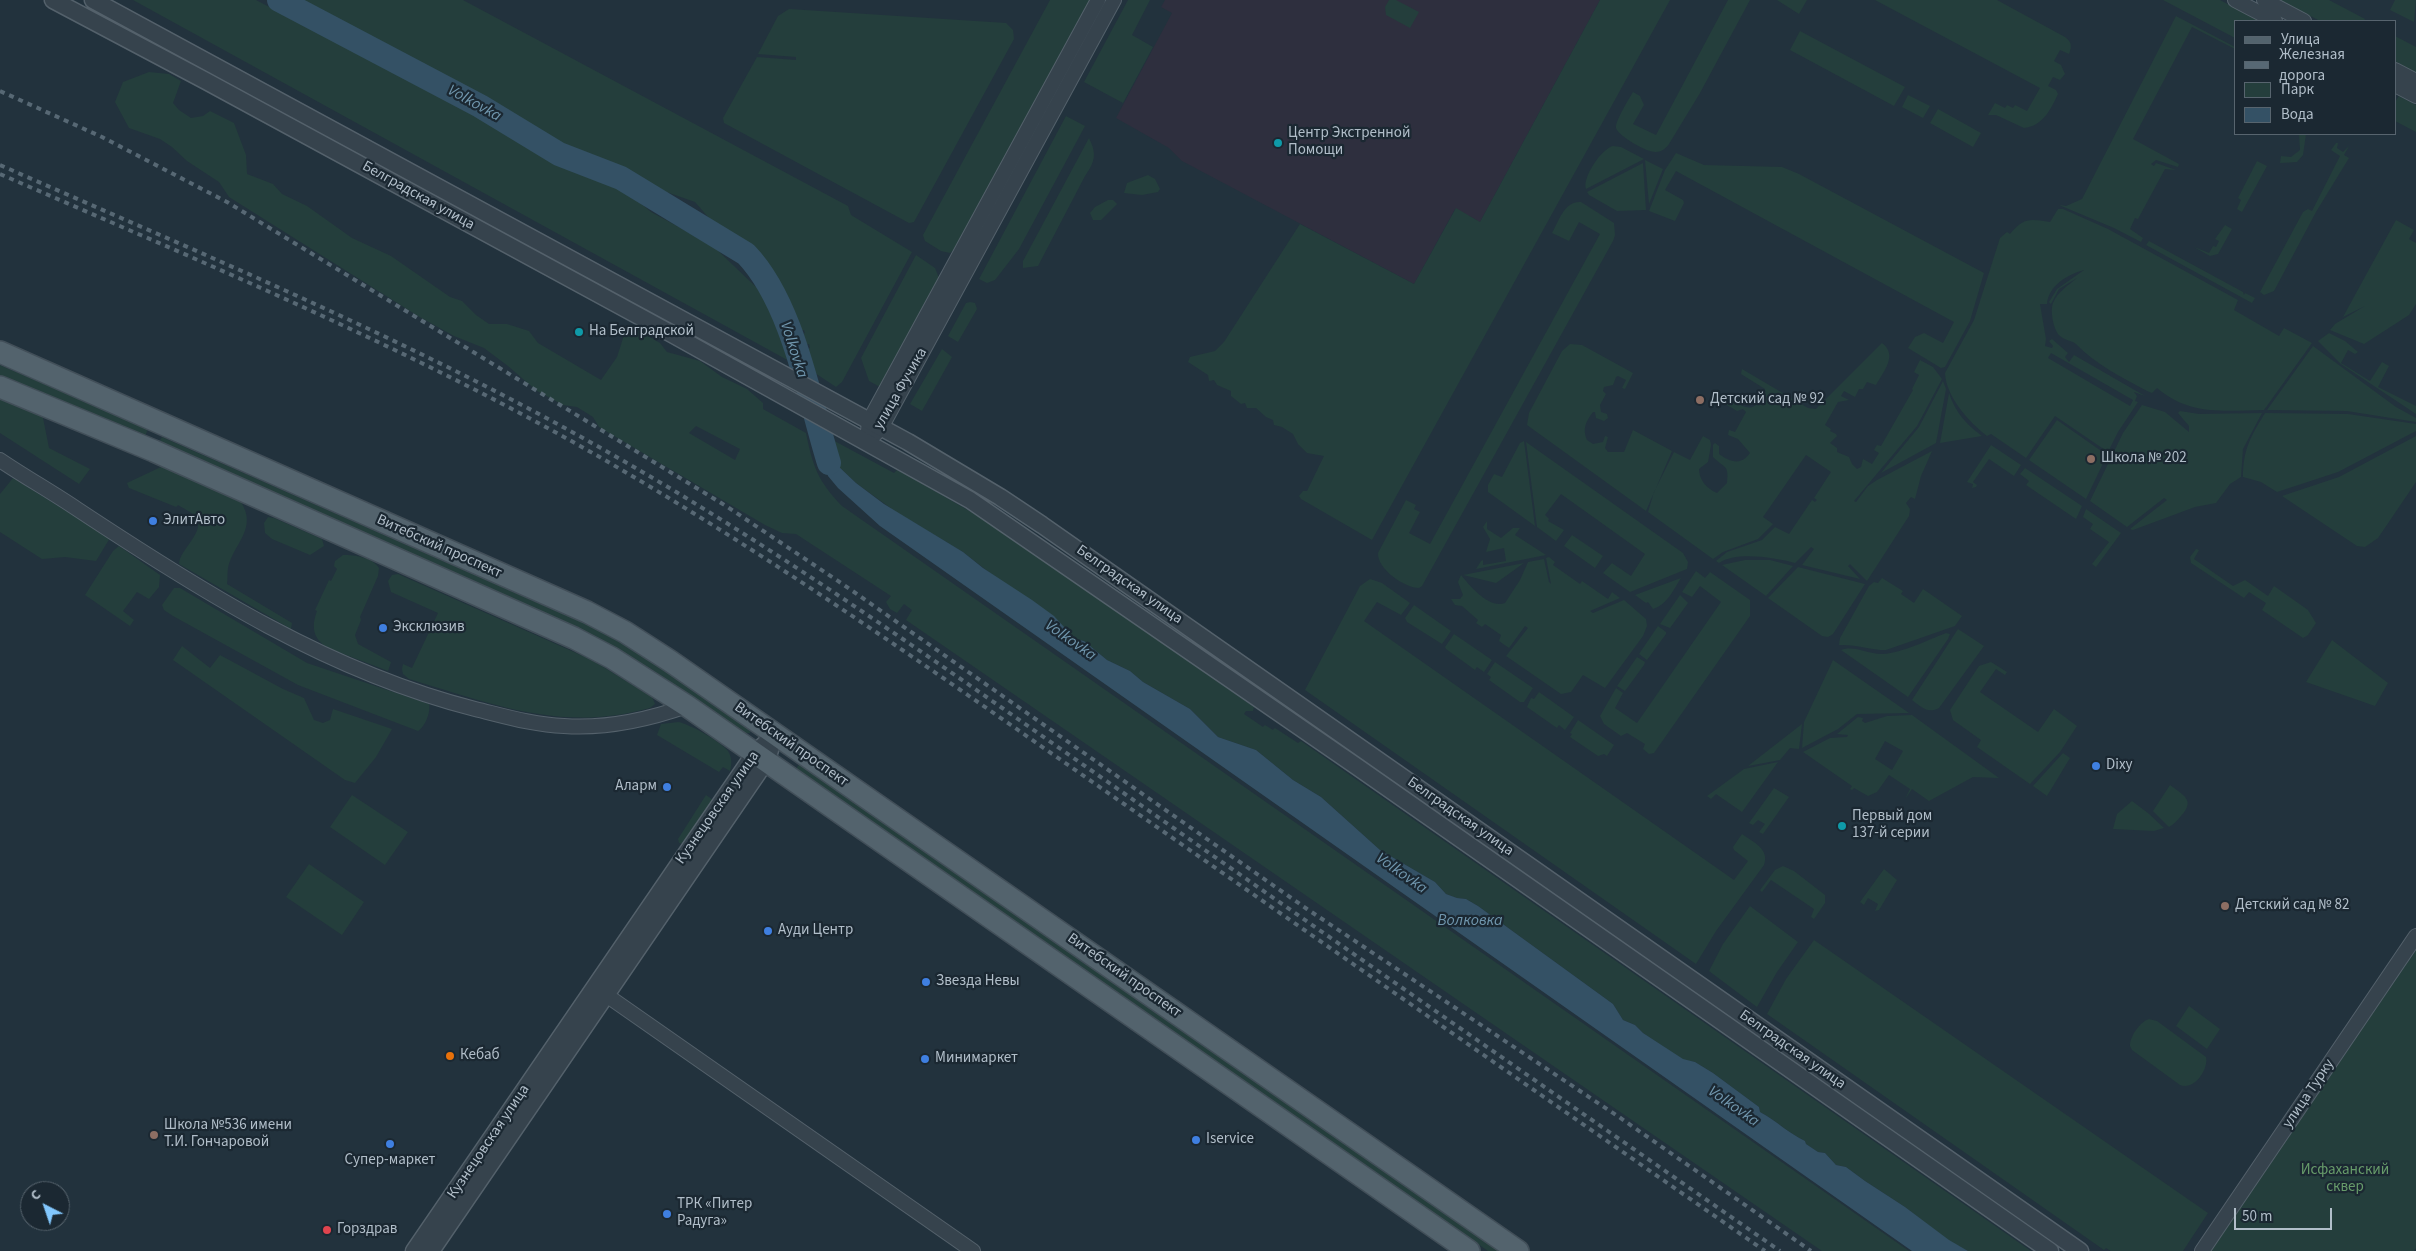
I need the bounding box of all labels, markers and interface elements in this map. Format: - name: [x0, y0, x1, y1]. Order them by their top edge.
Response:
- legend: [2234, 20, 2396, 135]
- text: Улица: [2281, 29, 2320, 50]
- text: Железная дорога: [2279, 44, 2345, 86]
- text: Парк: [2281, 79, 2314, 100]
- water label: Volkovka: [444, 82, 504, 126]
- text: Вода: [2281, 104, 2314, 125]
- place label: Центр Экстренной Помощи: [1288, 125, 1410, 160]
- marker: Центр Экстренной Помощи: [1272, 137, 1284, 149]
- street label: Белградская улица: [359, 158, 477, 234]
- water label: Volkovka: [775, 319, 811, 381]
- place label: На Белградской: [589, 323, 694, 341]
- marker: На Белградской: [573, 326, 585, 338]
- street label: улица Фучика: [870, 345, 932, 433]
- place label: Детский сад № 92: [1710, 391, 1824, 409]
- marker: Детский сад № 92: [1694, 394, 1706, 406]
- place label: Школа № 202: [2101, 450, 2187, 468]
- marker: Школа № 202: [2085, 453, 2097, 465]
- street label: Витебский проспект: [374, 511, 504, 583]
- place label: ЭлитАвто: [163, 512, 225, 530]
- marker: ЭлитАвто: [147, 515, 159, 527]
- street label: Белградская улица: [1072, 542, 1186, 628]
- water label: Volkovka: [1041, 616, 1099, 666]
- place label: Эксклюзив: [393, 619, 465, 637]
- marker: Эксклюзив: [377, 622, 389, 634]
- street label: Витебский проспект: [730, 699, 852, 791]
- street label: Кузнецовская улица: [672, 748, 764, 868]
- place label: Dixy: [2106, 757, 2133, 775]
- marker: Dixy: [2090, 760, 2102, 772]
- street label: Белградская улица: [1403, 774, 1517, 860]
- place label: Аларм: [615, 778, 657, 796]
- marker: Аларм: [661, 781, 673, 793]
- place label: Первый дом 137-й серии: [1852, 808, 1932, 843]
- marker: Первый дом 137-й серии: [1836, 820, 1848, 832]
- water label: Volkovka: [1372, 849, 1430, 899]
- place label: Детский сад № 82: [2235, 897, 2349, 915]
- marker: Детский сад № 82: [2219, 900, 2231, 912]
- water label: Волковка: [1437, 911, 1503, 931]
- place label: Ауди Центр: [778, 922, 853, 940]
- marker: Ауди Центр: [762, 925, 774, 937]
- street label: Витебский проспект: [1063, 930, 1185, 1022]
- place label: Звезда Невы: [936, 973, 1020, 991]
- marker: Звезда Невы: [920, 976, 932, 988]
- street label: Белградская улица: [1735, 1007, 1849, 1093]
- place label: Кебаб: [460, 1047, 500, 1065]
- marker: Кебаб: [444, 1050, 456, 1062]
- place label: Минимаркет: [935, 1050, 1018, 1068]
- marker: Минимаркет: [919, 1053, 931, 1065]
- street label: улица Турку: [2279, 1056, 2339, 1132]
- street label: Кузнецовская улица: [444, 1082, 534, 1202]
- water label: Volkovka: [1704, 1082, 1762, 1132]
- place label: Школа №536 имени Т.И. Гончаровой: [164, 1117, 292, 1152]
- marker: Школа №536 имени Т.И. Гончаровой: [148, 1129, 160, 1141]
- place label: Iservice: [1206, 1131, 1254, 1149]
- marker: Iservice: [1190, 1134, 1202, 1146]
- marker: Супер-маркет: [384, 1138, 396, 1150]
- place label: Супер-маркет: [345, 1152, 435, 1170]
- park label: Исфаханский сквер: [2301, 1162, 2389, 1197]
- north arrow: [20, 1181, 70, 1231]
- text: С: [26, 1185, 45, 1206]
- place label: ТРК «Питер Радуга»: [677, 1196, 752, 1231]
- scale bar: [2236, 1198, 2334, 1230]
- text: 50 m: [2242, 1206, 2272, 1227]
- marker: ТРК «Питер Радуга»: [661, 1208, 673, 1220]
- place label: Горздрав: [337, 1221, 397, 1239]
- marker: Горздрав: [321, 1224, 333, 1236]

